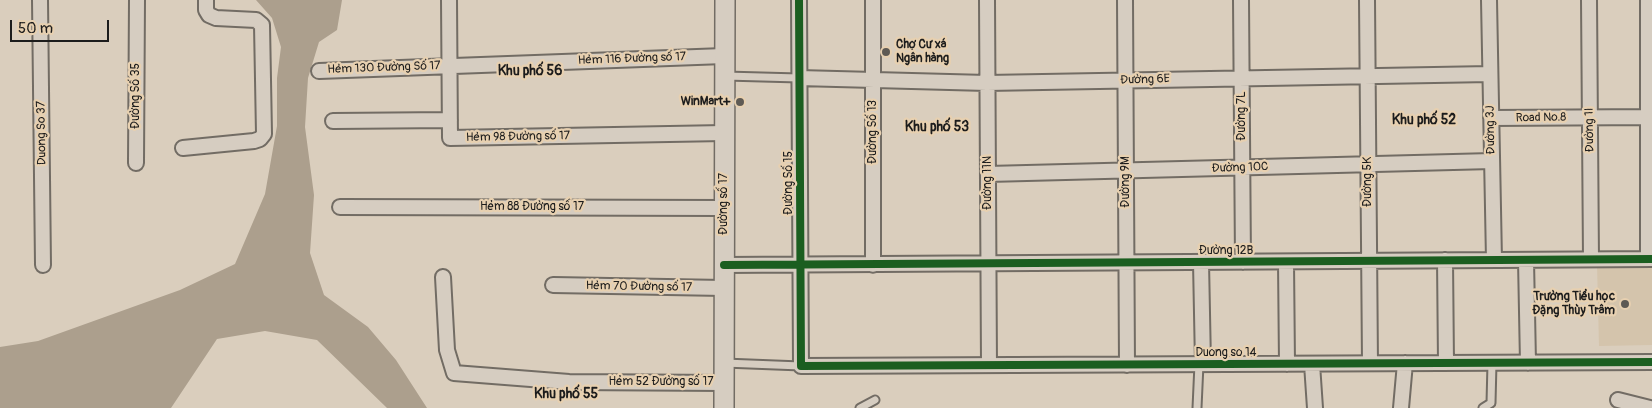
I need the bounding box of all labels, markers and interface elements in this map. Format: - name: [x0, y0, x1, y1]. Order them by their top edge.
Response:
- scale bar: [12, 10, 111, 42]
- text: 50 m: [18, 19, 53, 38]
- place label: Chợ Cư xá Ngân hàng: [896, 38, 949, 66]
- marker: Chợ Cư xá Ngân hàng: [880, 46, 892, 58]
- street label: Hẻm 116 Đường số 17: [578, 50, 686, 68]
- street label: Hẻm 130 Đường Số 17: [327, 59, 441, 77]
- street label: Đường Số 35: [129, 63, 143, 129]
- district label: Khu phố 56: [498, 63, 562, 79]
- street label: Đường 6E: [1120, 72, 1170, 88]
- street label: Đường 7L: [1235, 91, 1249, 141]
- place label: WinMart+: [681, 95, 730, 109]
- marker: WinMart+: [734, 96, 746, 108]
- street label: Đường Số 13: [866, 100, 880, 164]
- street label: Duong So 37: [34, 101, 50, 165]
- street label: Đường 3J: [1483, 105, 1499, 155]
- street label: Đường 1I: [1582, 108, 1598, 152]
- street label: Road No.8: [1516, 110, 1566, 126]
- district label: Khu phố 52: [1392, 112, 1456, 128]
- district label: Khu phố 53: [905, 119, 969, 135]
- street label: Hẻm 98 Đường số 17: [466, 129, 570, 145]
- street label: Đường Số 15: [782, 151, 796, 215]
- street label: Đường 11N: [981, 156, 995, 210]
- street label: Đường 9M: [1119, 156, 1133, 208]
- street label: Đường 5K: [1361, 157, 1375, 207]
- street label: Đường 10C: [1211, 160, 1269, 176]
- street label: Đường số 17: [717, 173, 731, 235]
- street label: Hẻm 88 Đường số 17: [480, 200, 584, 214]
- street label: Đường 12B: [1199, 244, 1253, 258]
- street label: Hẻm 70 Đường số 17: [586, 279, 692, 295]
- place label: Trường Tiểu học Đặng Thùy Trâm: [1532, 290, 1615, 318]
- marker: Trường Tiểu học Đặng Thùy Trâm: [1619, 298, 1631, 310]
- street label: Duong so 14: [1195, 346, 1257, 360]
- street label: Hẻm 52 Đường số 17: [608, 375, 714, 389]
- district label: Khu phố 55: [534, 386, 598, 402]

